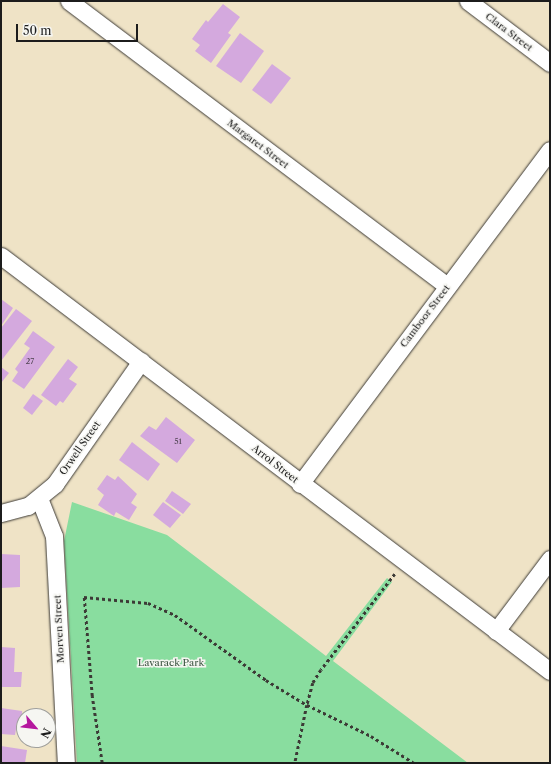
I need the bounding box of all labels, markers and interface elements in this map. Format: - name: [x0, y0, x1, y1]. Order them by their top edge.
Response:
- street label: Clara Street: [483, 10, 535, 54]
- scale bar: [18, 16, 140, 42]
- text: 50 m: [23, 23, 52, 38]
- street label: Margaret Street: [225, 117, 291, 171]
- street label: Camboor Street: [397, 282, 453, 350]
- house number: 27: [26, 357, 34, 367]
- street label: Orwell Street: [57, 419, 103, 477]
- house number: 51: [174, 437, 182, 447]
- street label: Arrol Street: [249, 442, 301, 486]
- street label: Morven Street: [51, 595, 67, 663]
- park label: Lavarack Park: [138, 657, 204, 669]
- north arrow: [16, 708, 56, 748]
- text: N: [37, 726, 54, 741]

